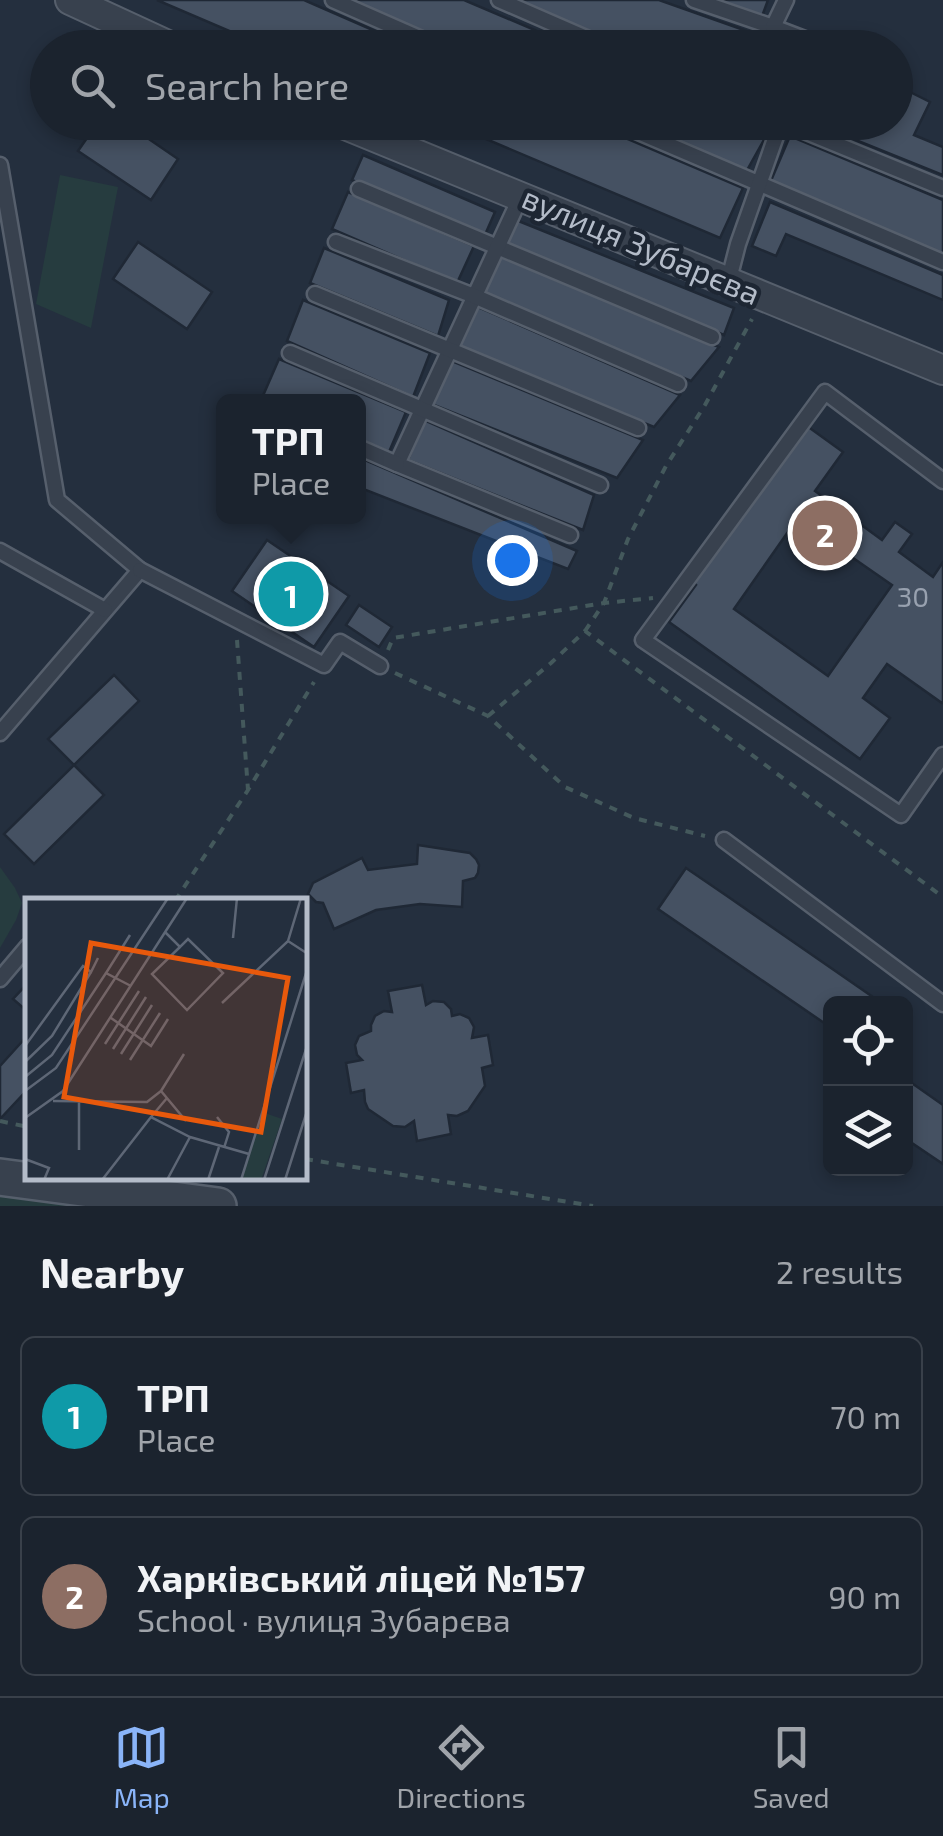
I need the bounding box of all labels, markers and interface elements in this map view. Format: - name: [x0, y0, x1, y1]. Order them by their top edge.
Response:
- search box: [30, 30, 913, 140]
- icon: search: [65, 58, 120, 113]
- text: Search here: [145, 62, 349, 108]
- street label: вулиця Зубарєва: [517, 177, 766, 312]
- popup: [216, 394, 366, 524]
- text: ТРП: [252, 417, 325, 463]
- text: Place: [252, 463, 330, 501]
- pin: 2: [792, 496, 858, 570]
- your location: [487, 535, 538, 586]
- pin: 1: [258, 556, 324, 632]
- house number: 30: [897, 579, 929, 613]
- inset map: [25, 898, 308, 1181]
- map controls: [823, 996, 913, 1176]
- button: locate: [823, 996, 913, 1086]
- button: layers: [823, 1086, 913, 1176]
- text: Nearby: [40, 1246, 184, 1296]
- text: 2 results: [776, 1252, 903, 1290]
- text: ТРП: [137, 1374, 210, 1420]
- text: 1: [68, 1397, 81, 1435]
- text: 70 m: [830, 1397, 901, 1435]
- text: Place: [137, 1420, 216, 1458]
- text: Харківський ліцей №157: [137, 1554, 585, 1600]
- text: 2: [65, 1577, 84, 1615]
- text: 90 m: [828, 1577, 901, 1615]
- text: School · вулиця Зубарєва: [137, 1600, 511, 1638]
- tab: Map: [113, 1720, 170, 1814]
- tab: Directions: [397, 1720, 526, 1814]
- tab: Saved: [753, 1720, 830, 1814]

